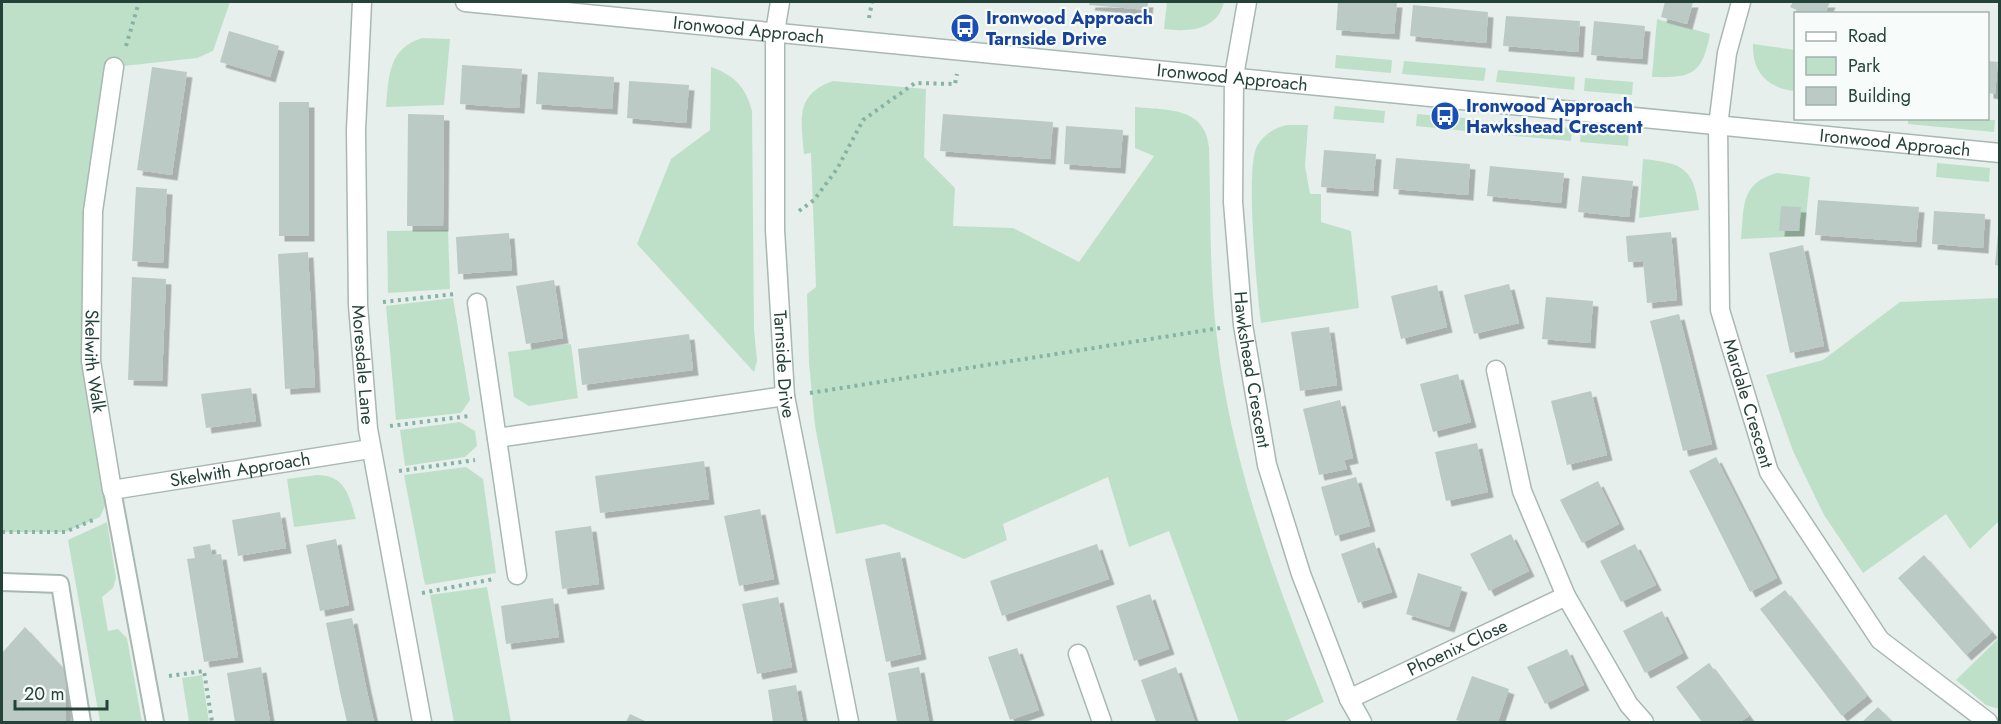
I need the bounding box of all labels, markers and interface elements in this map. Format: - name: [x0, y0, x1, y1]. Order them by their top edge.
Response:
- place label: Ironwood Approach Tarnside Drive: [986, 5, 1153, 52]
- street label: Ironwood Approach: [672, 10, 825, 50]
- bus stop icon: Ironwood Approach Tarnside Drive: [949, 12, 981, 44]
- legend: [1794, 12, 1989, 120]
- text: Road: [1848, 23, 1887, 49]
- text: Park: [1848, 53, 1880, 79]
- street label: Ironwood Approach: [1156, 57, 1309, 98]
- text: Building: [1848, 83, 1911, 109]
- place label: Ironwood Approach Hawkshead Crescent: [1466, 93, 1643, 140]
- bus stop icon: Ironwood Approach Hawkshead Crescent: [1429, 100, 1461, 132]
- street label: Ironwood Approach: [1818, 122, 1972, 163]
- street label: Hawkshead Crescent: [1227, 290, 1277, 451]
- street label: Moresdale Lane: [345, 304, 381, 426]
- street label: Skelwith Walk: [78, 309, 112, 415]
- street label: Tarnside Drive: [767, 310, 802, 420]
- street label: Mardale Crescent: [1716, 336, 1780, 472]
- street label: Skelwith Approach: [168, 446, 312, 494]
- street label: Phoenix Close: [1403, 613, 1512, 683]
- scale bar: [15, 673, 106, 711]
- text: 20 m: [24, 681, 64, 707]

